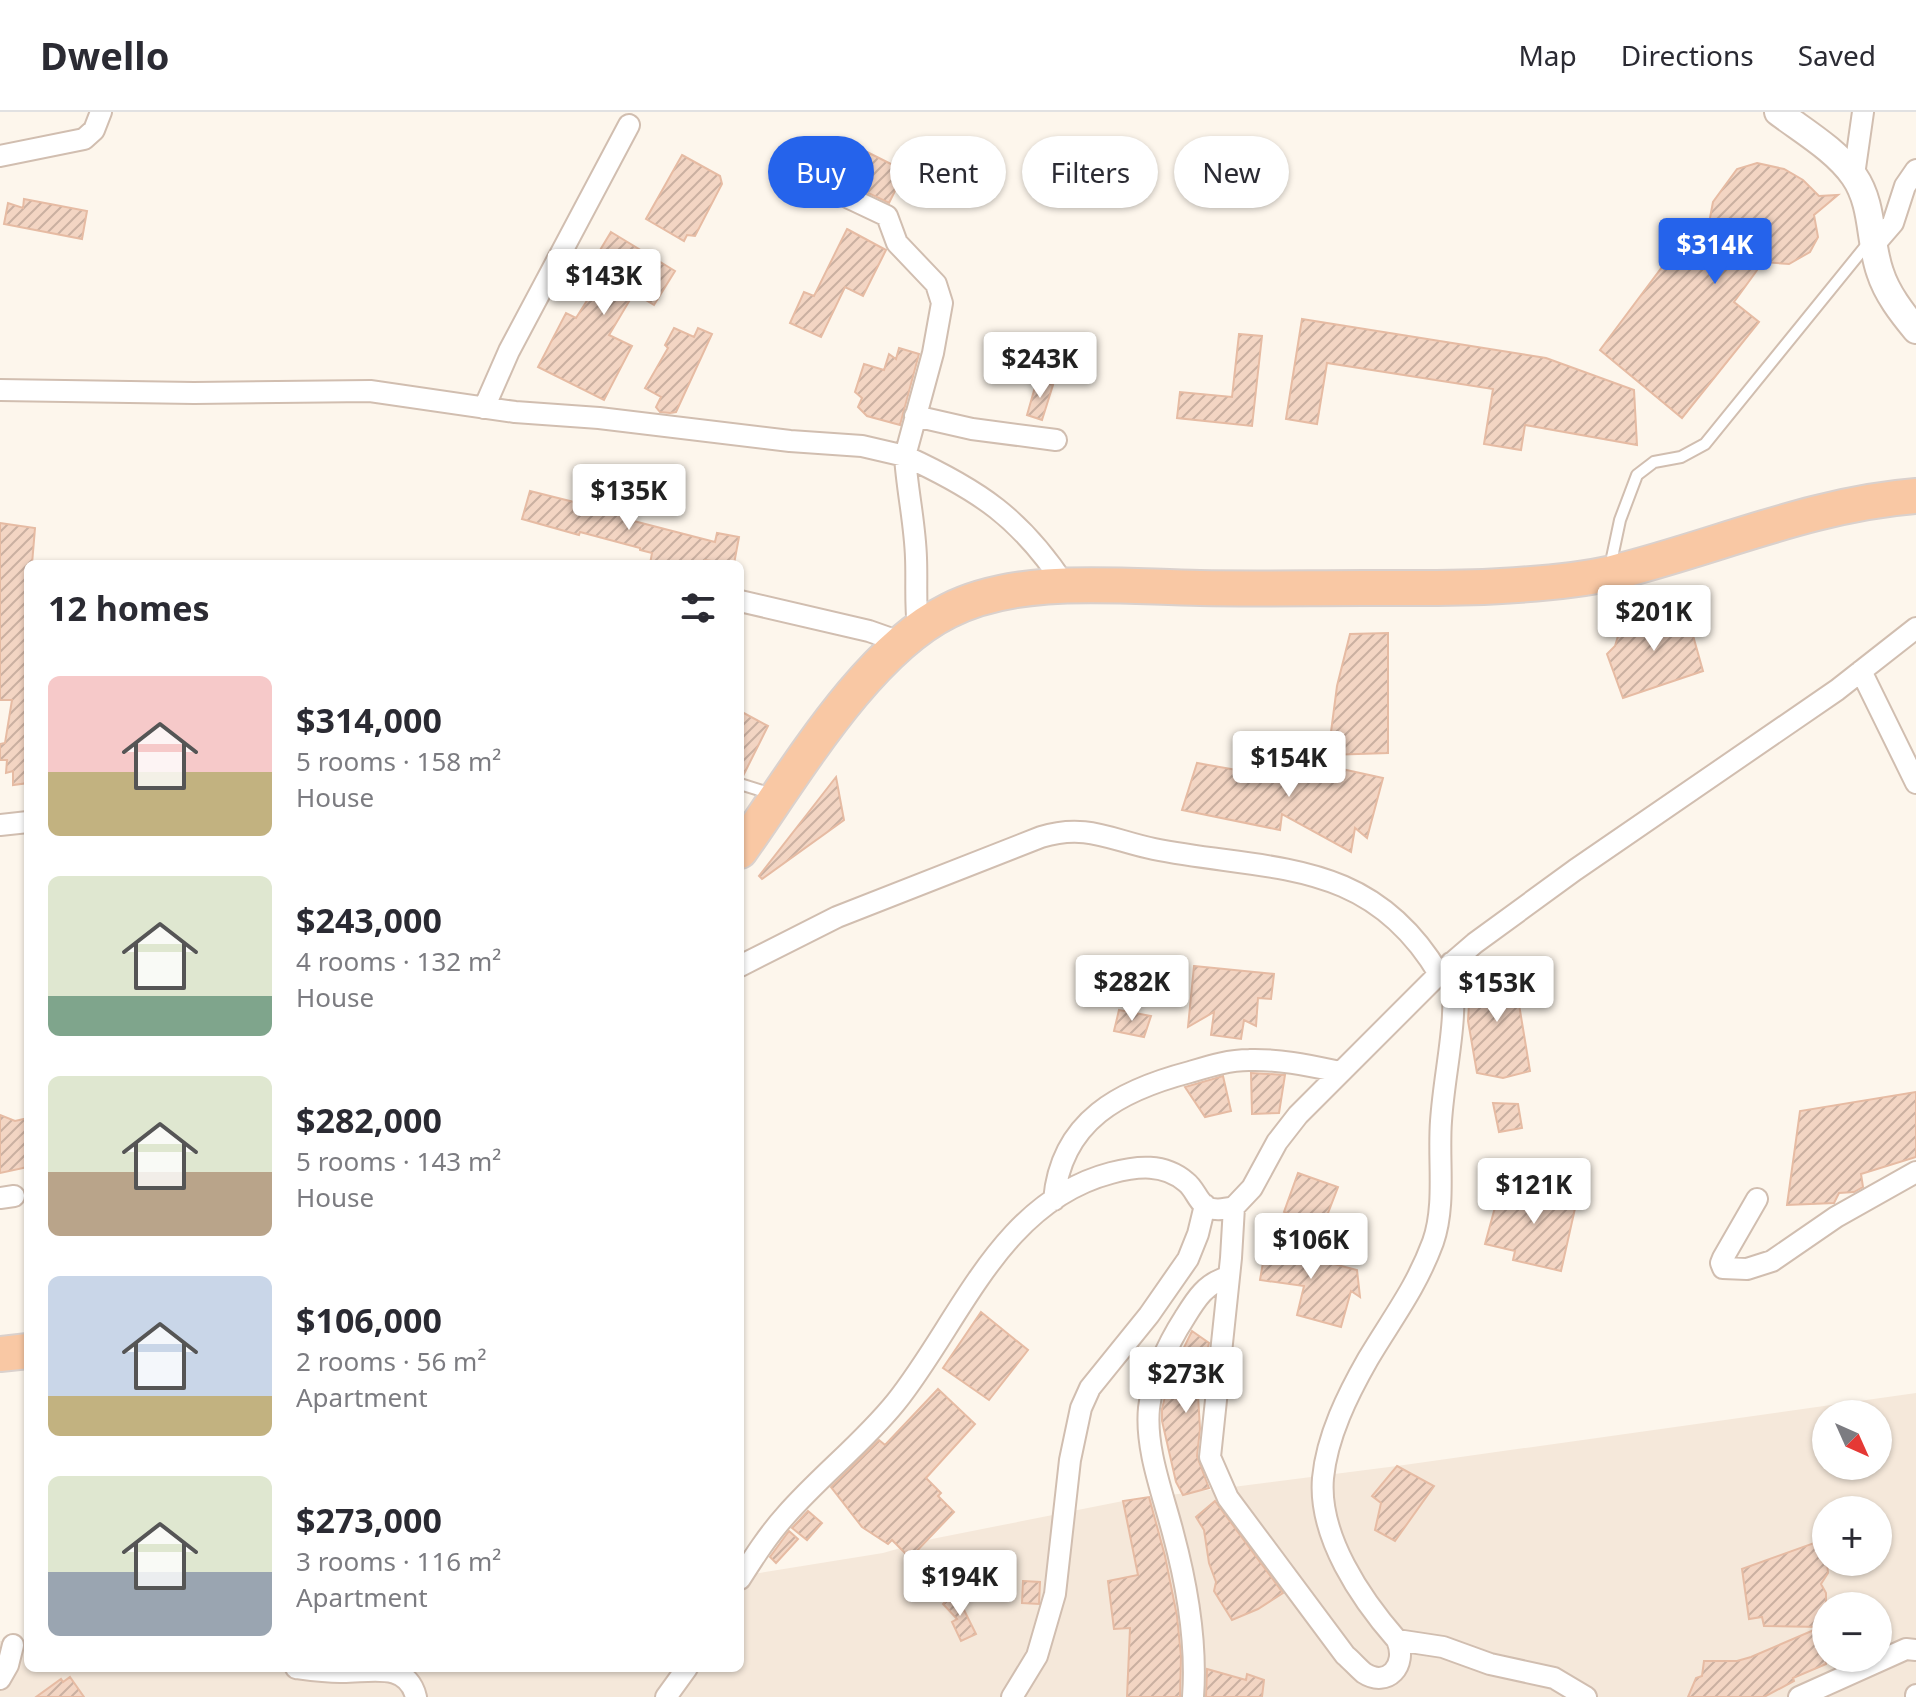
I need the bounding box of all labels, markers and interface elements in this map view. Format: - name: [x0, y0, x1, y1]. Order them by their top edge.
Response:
- text: Dwello: [40, 29, 169, 81]
- text: Map: [1518, 36, 1577, 74]
- text: Directions: [1621, 36, 1754, 74]
- text: Saved: [1798, 36, 1876, 74]
- chip: Buy: [768, 136, 874, 208]
- chip: Rent: [890, 136, 1006, 208]
- chip: Filters: [1022, 136, 1158, 208]
- chip: New: [1174, 136, 1289, 208]
- pin: $314K: [1659, 218, 1771, 286]
- text: $314K: [1677, 226, 1753, 262]
- pin: $143K: [548, 249, 660, 317]
- text: $143K: [566, 257, 642, 293]
- pin: $243K: [984, 332, 1096, 400]
- text: $243K: [1002, 340, 1078, 376]
- pin: $135K: [573, 464, 685, 532]
- text: $135K: [591, 472, 667, 508]
- text: 12 homes: [48, 585, 210, 631]
- pin: $201K: [1598, 585, 1710, 653]
- icon: filters: [676, 586, 720, 630]
- text: $201K: [1616, 593, 1692, 629]
- text: $314,000: [296, 697, 442, 743]
- icon: home: [112, 708, 208, 804]
- pin: $154K: [1233, 731, 1345, 799]
- text: $154K: [1251, 739, 1327, 775]
- text: 5 rooms · 158 m²: [296, 743, 501, 779]
- text: House: [296, 779, 374, 815]
- text: $243,000: [296, 897, 442, 943]
- icon: home: [112, 908, 208, 1004]
- text: 4 rooms · 132 m²: [296, 943, 501, 979]
- pin: $282K: [1076, 955, 1188, 1023]
- pin: $153K: [1441, 956, 1553, 1024]
- text: $282K: [1094, 963, 1170, 999]
- text: $153K: [1459, 964, 1535, 1000]
- text: House: [296, 979, 374, 1015]
- text: $282,000: [296, 1097, 442, 1143]
- icon: home: [112, 1108, 208, 1204]
- text: 5 rooms · 143 m²: [296, 1143, 501, 1179]
- pin: $121K: [1478, 1158, 1590, 1226]
- text: $121K: [1496, 1166, 1572, 1202]
- text: House: [296, 1179, 374, 1215]
- pin: $106K: [1255, 1213, 1367, 1281]
- text: $106K: [1273, 1221, 1349, 1257]
- text: $106,000: [296, 1297, 442, 1343]
- icon: home: [112, 1308, 208, 1404]
- text: 2 rooms · 56 m²: [296, 1343, 486, 1379]
- pin: $273K: [1130, 1347, 1242, 1415]
- text: $273K: [1148, 1355, 1224, 1391]
- text: Apartment: [296, 1379, 428, 1415]
- north arrow: [1812, 1400, 1892, 1480]
- map controls: [1812, 1400, 1892, 1672]
- button: +: [1812, 1496, 1892, 1576]
- text: $273,000: [296, 1497, 442, 1543]
- icon: home: [112, 1508, 208, 1604]
- text: 3 rooms · 116 m²: [296, 1543, 501, 1579]
- pin: $194K: [904, 1550, 1016, 1618]
- text: $194K: [922, 1558, 998, 1594]
- text: Apartment: [296, 1579, 428, 1615]
- button: −: [1812, 1592, 1892, 1672]

